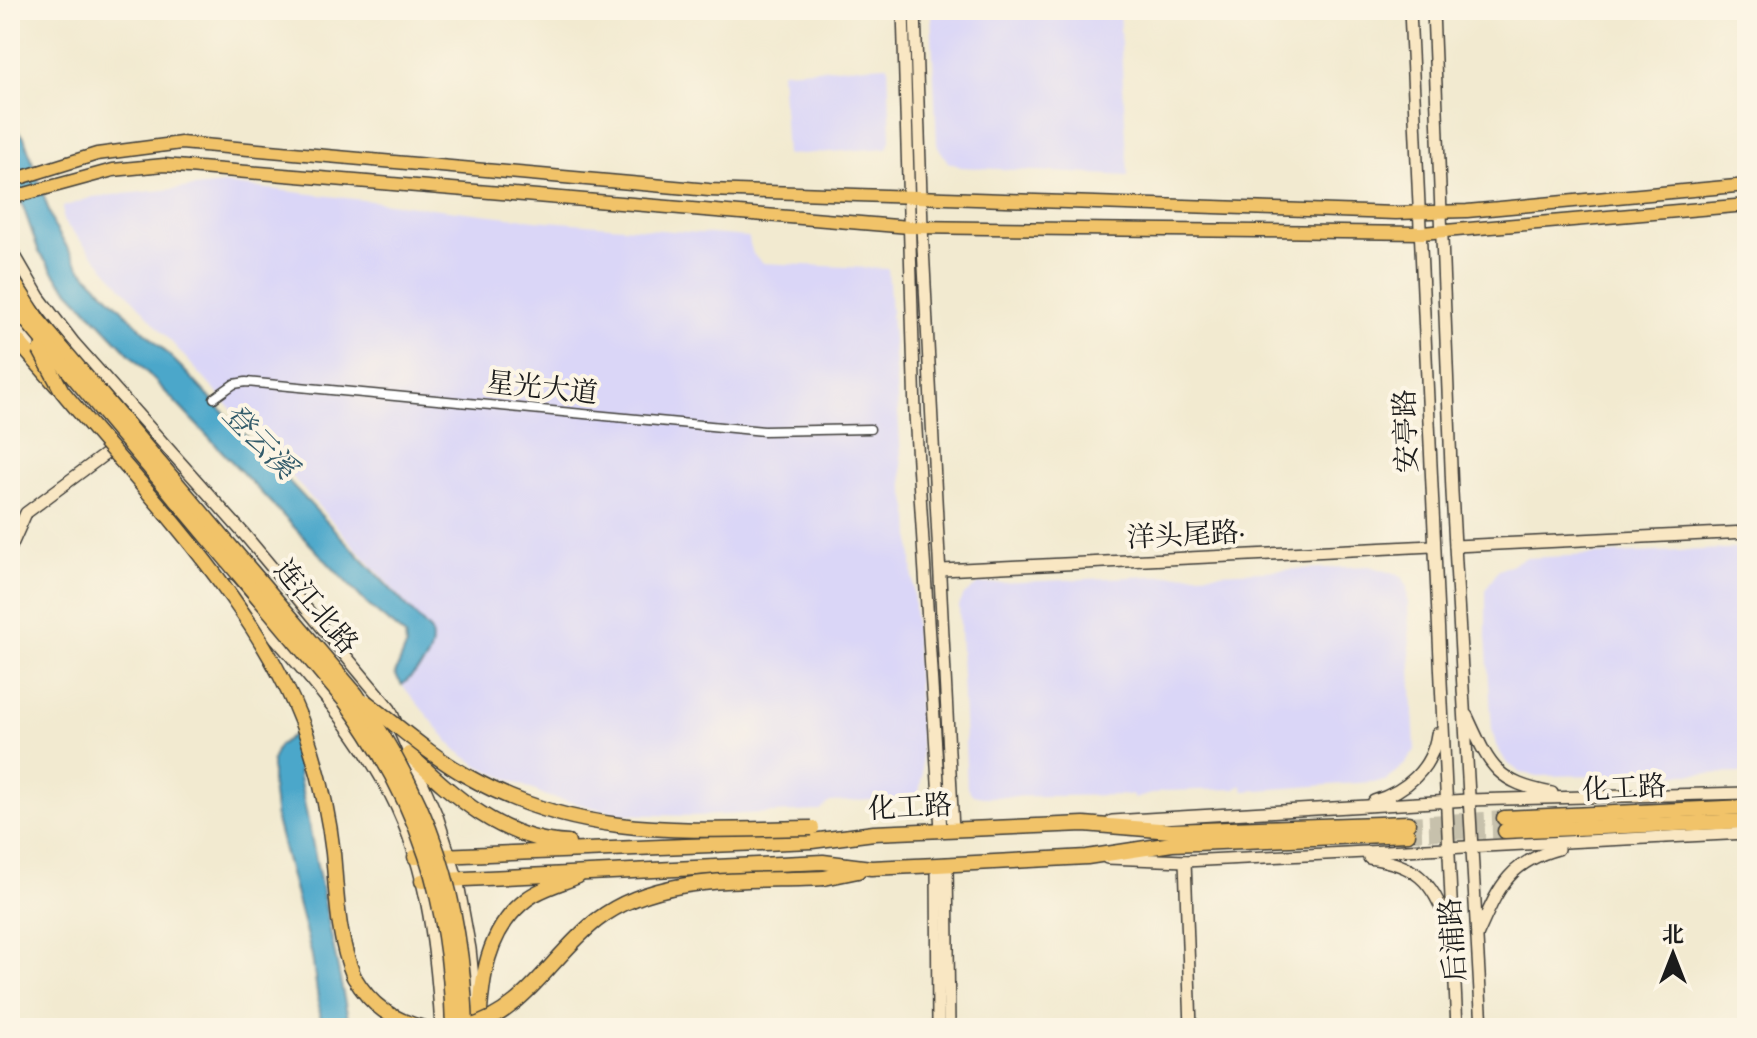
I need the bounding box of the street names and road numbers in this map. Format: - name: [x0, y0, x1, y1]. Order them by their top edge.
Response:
- street label: 星光大道: [484, 363, 600, 413]
- street label: 安亭路: [1386, 388, 1426, 474]
- street label: 洋头尾路·: [1126, 513, 1246, 557]
- street label: 连江北路: [266, 552, 367, 662]
- street label: 化工路: [1581, 767, 1667, 809]
- street label: 化工路: [867, 786, 953, 828]
- street label: 后浦路: [1431, 897, 1475, 983]

